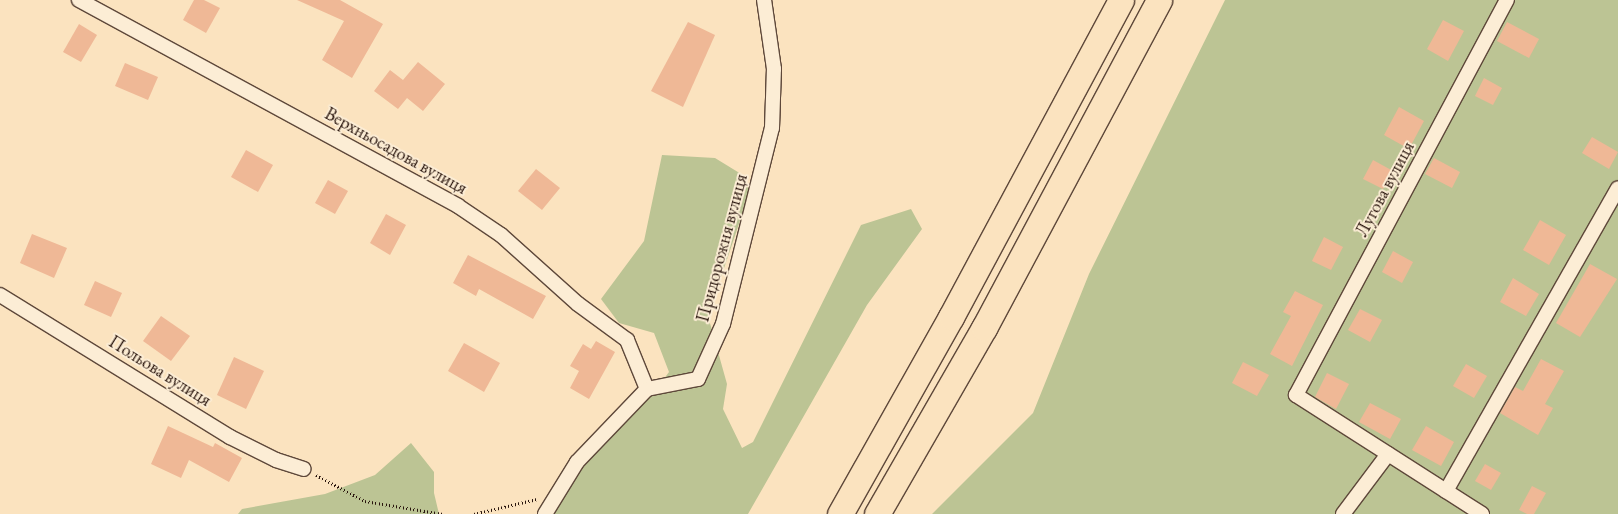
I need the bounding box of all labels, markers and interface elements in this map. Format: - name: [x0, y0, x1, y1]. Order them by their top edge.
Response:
- street label: Верхньосадова вулиця: [321, 103, 471, 199]
- street label: Лугова вулиця: [1351, 138, 1419, 240]
- street label: Придорожня вулиця: [692, 172, 752, 324]
- street label: Польова вулиця: [105, 331, 215, 411]

